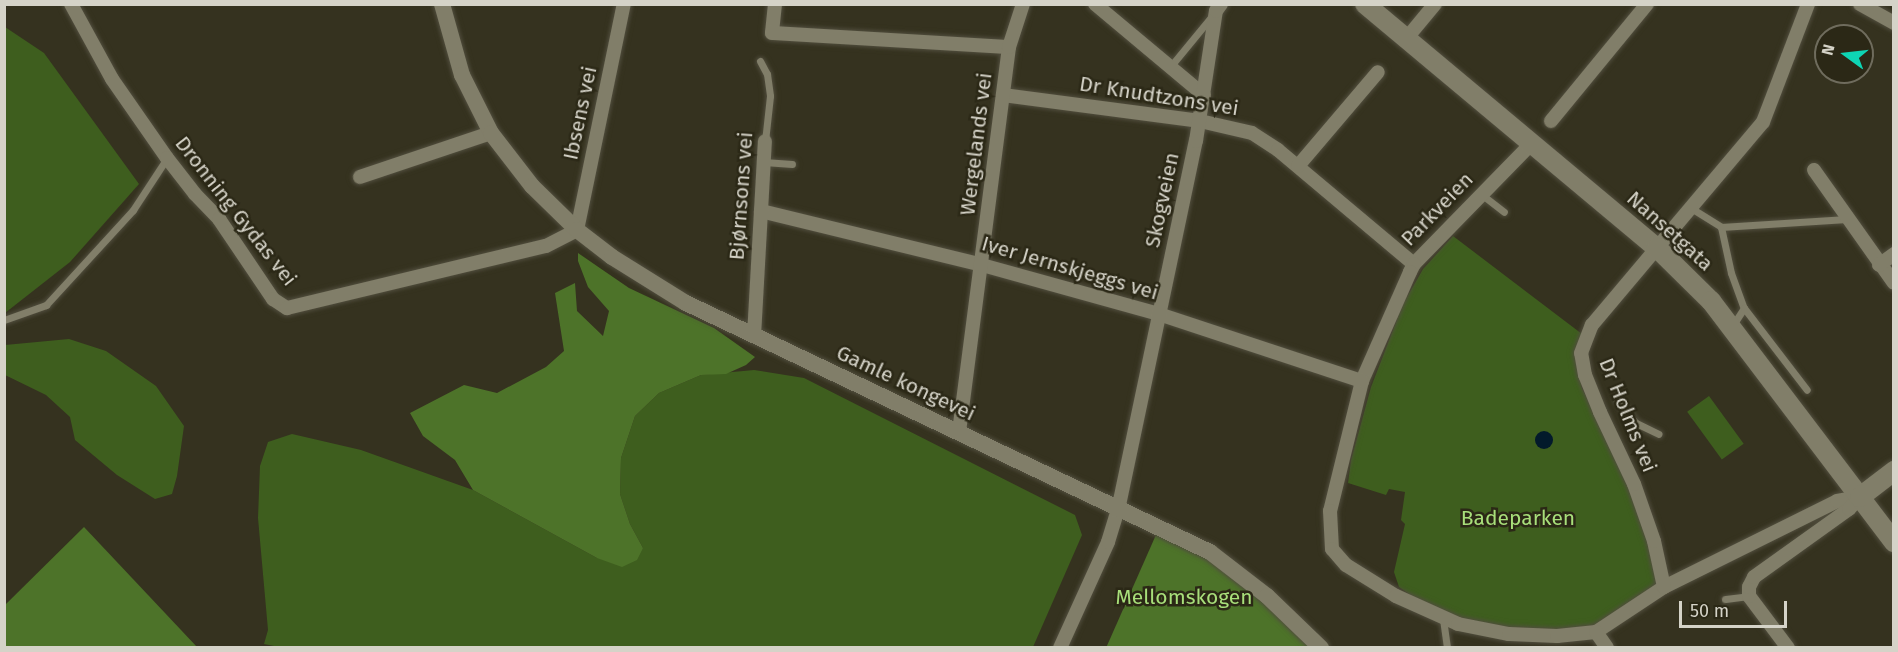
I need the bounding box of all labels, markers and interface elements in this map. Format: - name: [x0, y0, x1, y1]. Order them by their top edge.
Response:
- north arrow: [1814, 24, 1874, 84]
- text: N: [1818, 42, 1839, 57]
- street label: Ibsens vei: [558, 64, 602, 162]
- street label: Wergelands vei: [955, 71, 997, 217]
- street label: Dr Knudtzons vei: [1078, 71, 1240, 121]
- street label: Dronning Gydas vei: [170, 131, 302, 291]
- street label: Bjørnsons vei: [724, 131, 758, 261]
- street label: Skogveien: [1140, 150, 1184, 250]
- street label: Parkveien: [1396, 167, 1478, 251]
- street label: Nansetgata: [1622, 186, 1718, 276]
- street label: Iver Jernskjeggs vei: [979, 231, 1161, 305]
- street label: Gamle kongevei: [833, 340, 979, 426]
- street label: Dr Holms vei: [1594, 354, 1662, 476]
- park label: Badeparken: [1461, 505, 1575, 531]
- park label: Mellomskogen: [1115, 584, 1253, 610]
- scale bar: [1682, 589, 1790, 627]
- text: 50 m: [1690, 600, 1729, 622]

